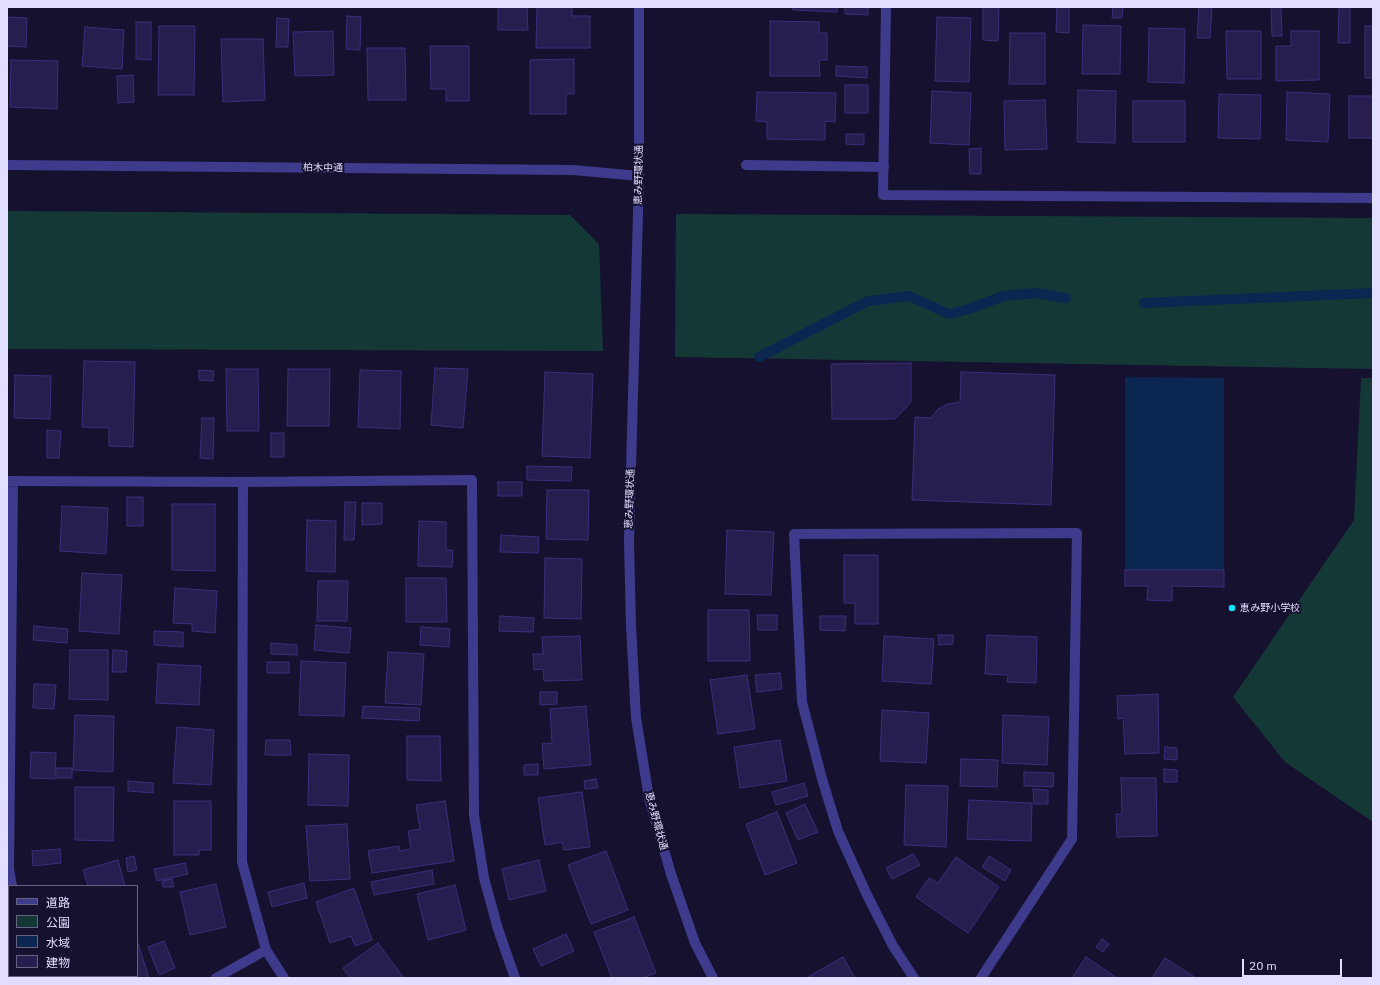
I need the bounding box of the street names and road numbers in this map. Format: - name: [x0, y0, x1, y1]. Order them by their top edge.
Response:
- street label: 恵み野環状通: [632, 145, 646, 205]
- street label: 柏木中通: [303, 162, 343, 174]
- street label: 恵み野環状通: [623, 469, 637, 529]
- street label: 恵み野環状通: [642, 790, 670, 852]

